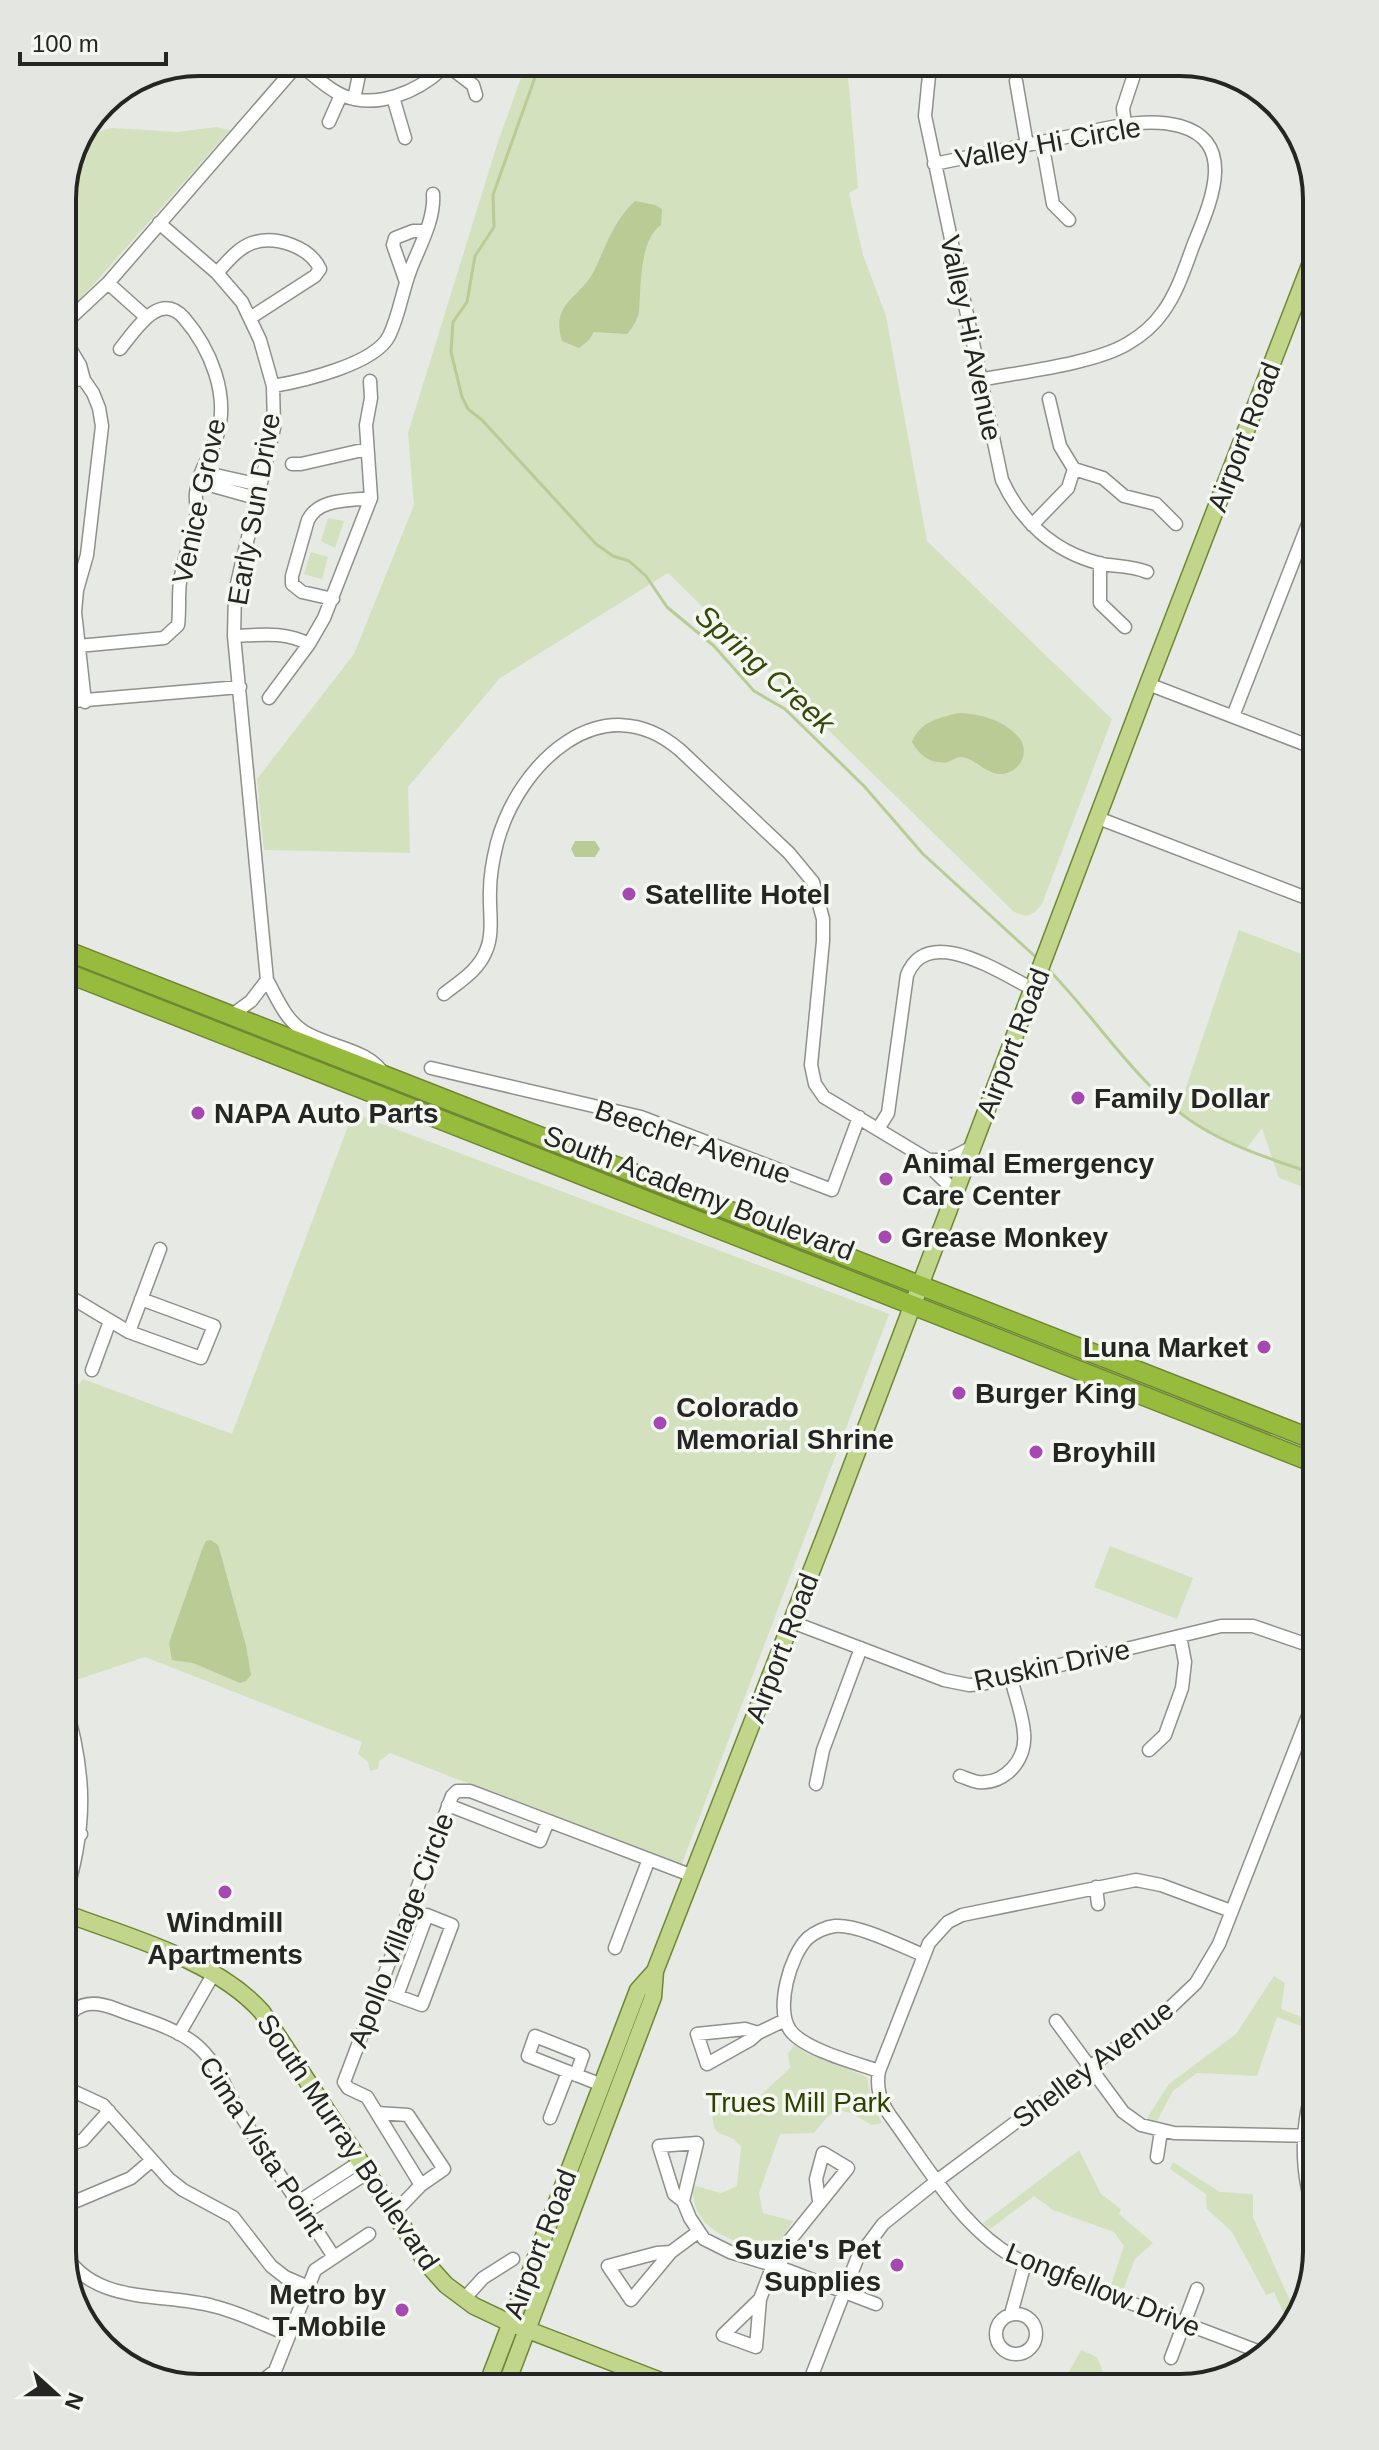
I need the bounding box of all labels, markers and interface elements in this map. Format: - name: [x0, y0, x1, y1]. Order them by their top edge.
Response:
- scale bar: [20, 16, 166, 66]
- text: 100 m: [32, 30, 99, 57]
- street label: Valley Hi Circle: [953, 111, 1143, 175]
- street label: Valley Hi Avenue: [934, 233, 1008, 443]
- street label: Airport Road: [1201, 358, 1287, 516]
- street label: Early Sun Drive: [222, 411, 286, 607]
- street label: Venice Grove: [166, 416, 232, 586]
- water label: Spring Creek: [689, 598, 843, 741]
- place label: Satellite Hotel: [645, 879, 830, 910]
- marker: Satellite Hotel: [620, 885, 638, 903]
- street label: Airport Road: [970, 964, 1056, 1122]
- place label: Family Dollar: [1094, 1083, 1270, 1114]
- marker: Family Dollar: [1069, 1089, 1087, 1107]
- street label: Beecher Avenue: [591, 1094, 795, 1190]
- place label: NAPA Auto Parts: [214, 1098, 439, 1129]
- marker: NAPA Auto Parts: [189, 1104, 207, 1122]
- street label: South Academy Boulevard: [539, 1119, 859, 1267]
- place label: Animal Emergency Care Center: [902, 1148, 1155, 1211]
- marker: Animal Emergency Care Center: [877, 1170, 895, 1188]
- place label: Grease Monkey: [901, 1222, 1108, 1253]
- marker: Grease Monkey: [876, 1228, 894, 1246]
- place label: Luna Market: [1083, 1332, 1248, 1363]
- marker: Luna Market: [1255, 1338, 1273, 1356]
- place label: Burger King: [975, 1378, 1137, 1409]
- marker: Burger King: [950, 1384, 968, 1402]
- place label: Colorado Memorial Shrine: [676, 1392, 894, 1455]
- marker: Colorado Memorial Shrine: [651, 1414, 669, 1432]
- place label: Broyhill: [1052, 1437, 1156, 1468]
- marker: Broyhill: [1027, 1443, 1045, 1461]
- street label: Airport Road: [739, 1569, 825, 1727]
- street label: Ruskin Drive: [971, 1633, 1133, 1697]
- street label: Apollo Village Circle: [342, 1808, 460, 2052]
- marker: Windmill Apartments: [216, 1883, 234, 1901]
- place label: Windmill Apartments: [147, 1907, 303, 1970]
- street label: Shelley Avenue: [1007, 1994, 1179, 2134]
- street label: South Murray Boulevard: [251, 2008, 445, 2276]
- street label: Cima Vista Point: [193, 2051, 331, 2241]
- park label: Trues Mill Park: [705, 2087, 892, 2118]
- street label: Airport Road: [497, 2165, 583, 2323]
- place label: Suzie's Pet Supplies: [734, 2234, 881, 2297]
- street label: Longfellow Drive: [1001, 2237, 1205, 2343]
- marker: Suzie's Pet Supplies: [888, 2256, 906, 2274]
- place label: Metro by T-Mobile: [269, 2279, 386, 2342]
- marker: Metro by T-Mobile: [393, 2301, 411, 2319]
- north arrow: [16, 2354, 96, 2434]
- text: N: [60, 2389, 89, 2413]

